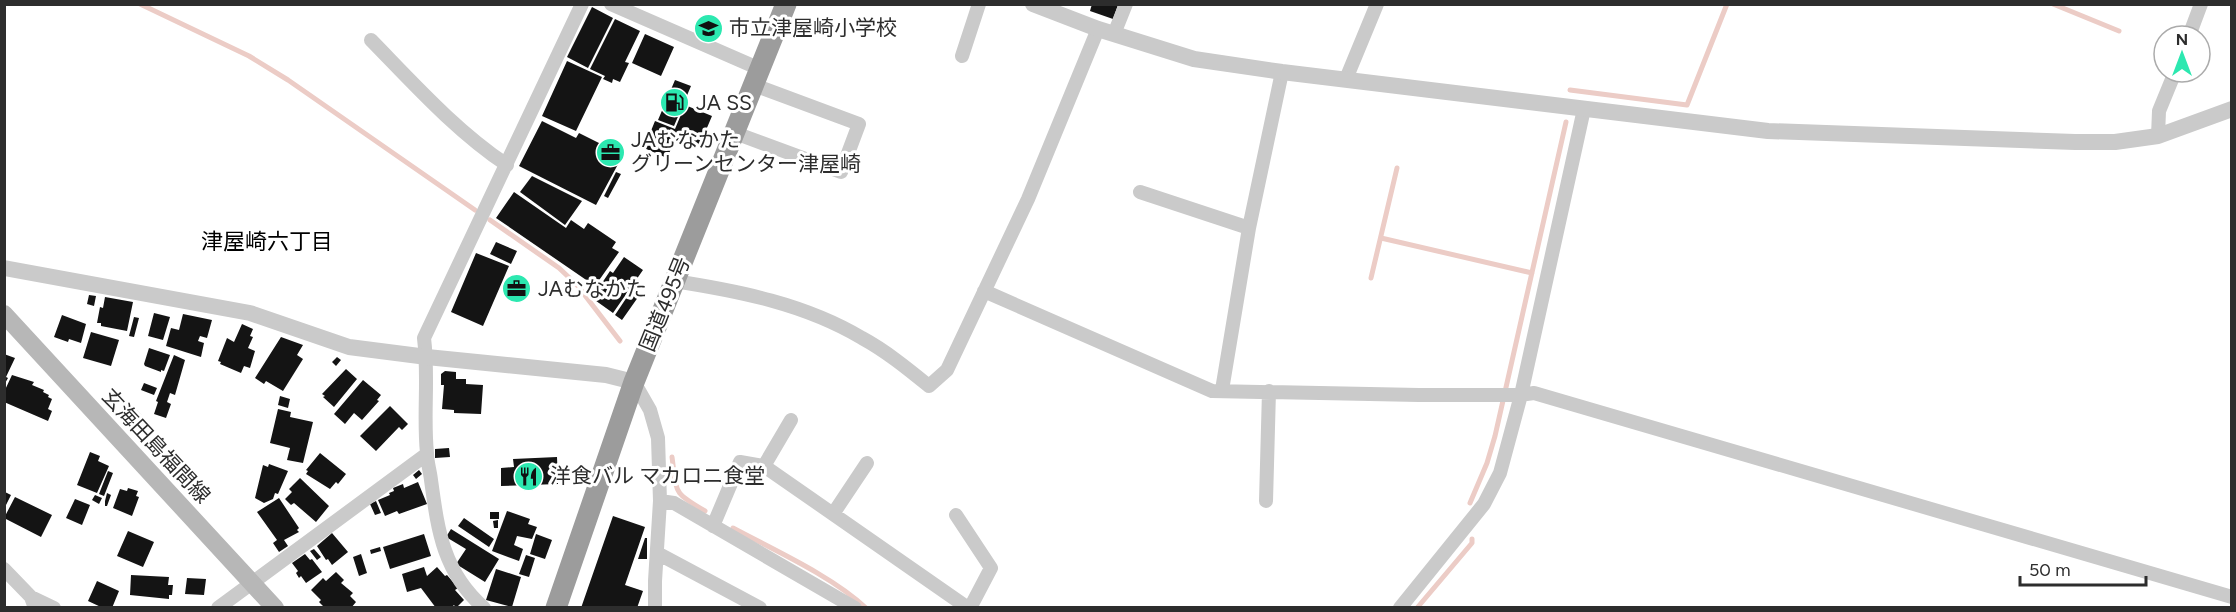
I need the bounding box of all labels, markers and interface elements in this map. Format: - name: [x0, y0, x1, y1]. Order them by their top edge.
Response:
- school or university icon: 市立津屋崎小学校: [692, 12, 724, 44]
- place label: 市立津屋崎小学校: [729, 15, 897, 40]
- north arrow: [2152, 24, 2212, 84]
- text: N: [2176, 30, 2188, 49]
- fuel station icon: JA SS: [659, 87, 691, 119]
- place label: JA SS: [696, 90, 752, 115]
- place label: JAむなかた グリーンセンター津屋崎: [631, 127, 861, 176]
- office icon: JAむなかた グリーンセンター津屋崎: [594, 136, 626, 168]
- district label: 津屋崎六丁目: [201, 228, 333, 255]
- street label: 国道495号: [634, 253, 695, 355]
- office icon: JAむなかた: [501, 273, 533, 305]
- place label: JAむなかた: [538, 276, 647, 301]
- street label: 玄海田島福間線: [97, 383, 216, 508]
- restaurant icon: 洋食バル マカロニ食堂: [513, 460, 545, 492]
- place label: 洋食バル マカロニ食堂: [550, 463, 765, 488]
- scale bar: [2020, 549, 2146, 587]
- text: 50 m: [2029, 559, 2071, 581]

